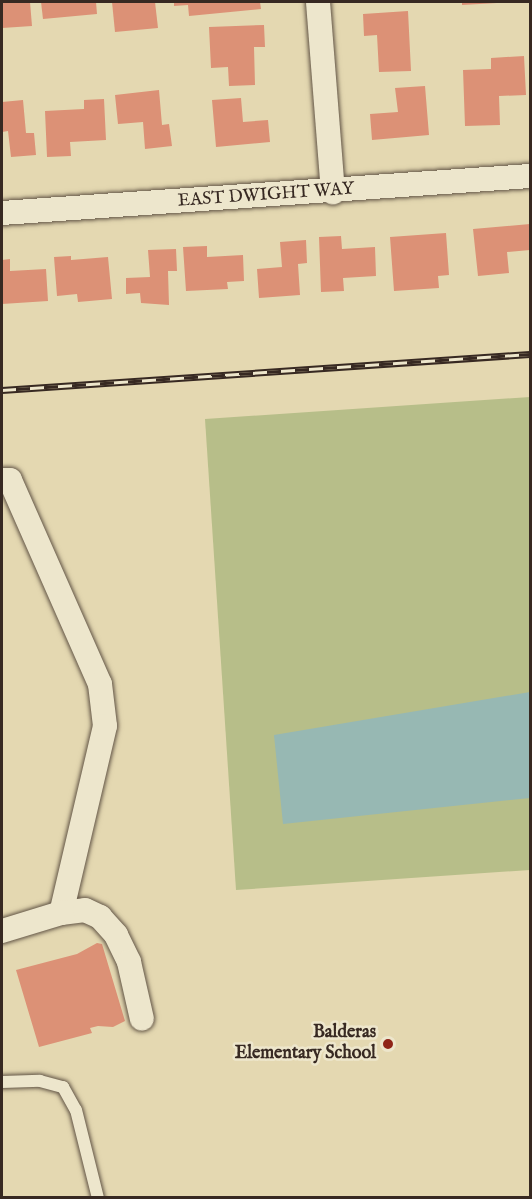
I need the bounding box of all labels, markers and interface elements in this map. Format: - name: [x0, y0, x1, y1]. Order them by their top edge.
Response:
- street label: EAST DWIGHT WAY: [177, 179, 355, 213]
- place label: Balderas Elementary School: [235, 1023, 376, 1066]
- marker: Balderas Elementary School: [381, 1037, 395, 1051]

